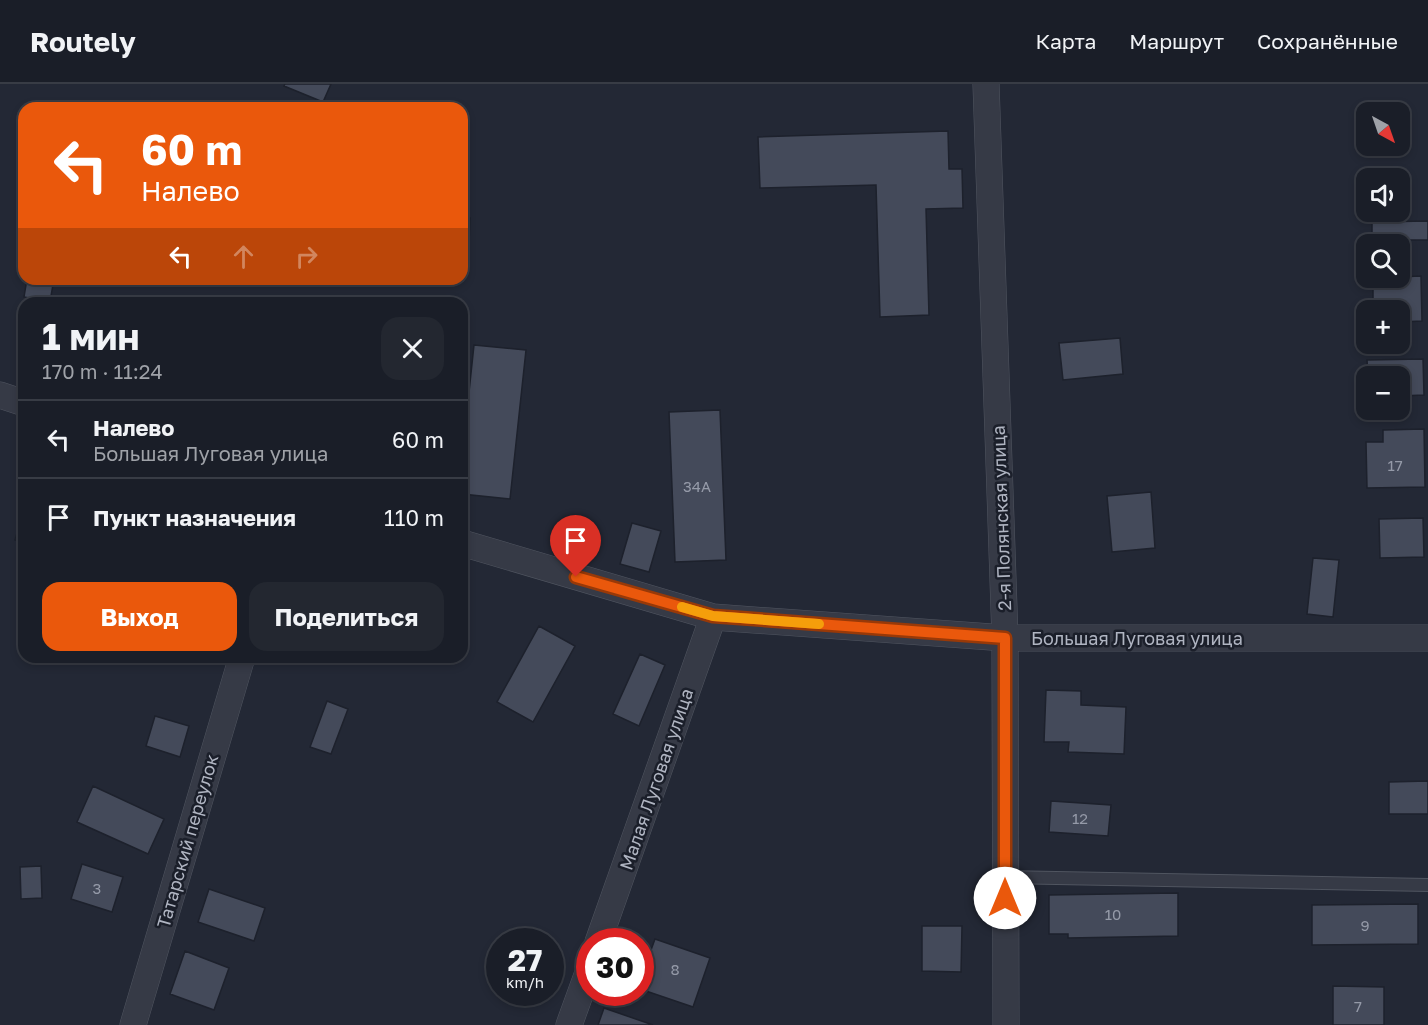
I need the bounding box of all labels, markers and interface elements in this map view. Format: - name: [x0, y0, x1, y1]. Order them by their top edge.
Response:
- text: Routely: [30, 25, 136, 58]
- text: Карта: [1035, 28, 1096, 54]
- text: Маршрут: [1129, 28, 1224, 54]
- text: Сохранённые: [1257, 28, 1398, 54]
- north arrow: [1356, 102, 1410, 156]
- map controls: [1356, 102, 1410, 420]
- text: 60 m: [141, 124, 242, 174]
- icon: left: [42, 126, 120, 204]
- button: sound: [1356, 168, 1410, 222]
- text: Налево: [141, 175, 240, 207]
- button: search: [1356, 234, 1410, 288]
- icon: left: [164, 240, 197, 273]
- icon: ahead: [227, 240, 260, 273]
- icon: right: [290, 240, 323, 273]
- button: +: [1356, 300, 1410, 354]
- text: 1 мин: [42, 315, 139, 358]
- button: close: [381, 317, 444, 380]
- text: 170 m · 11:24: [42, 359, 163, 383]
- button: −: [1356, 366, 1410, 420]
- text: Налево: [93, 414, 175, 441]
- icon: left: [42, 423, 75, 456]
- street label: 2-я Полянская улица: [987, 425, 1015, 611]
- text: 60 m: [392, 426, 444, 453]
- text: Большая Луговая улица: [93, 441, 328, 465]
- house number: 17: [1387, 456, 1403, 474]
- house number: 34А: [683, 477, 711, 495]
- icon: arrive: [42, 501, 75, 534]
- text: Пункт назначения: [93, 504, 296, 531]
- text: 110 m: [384, 504, 444, 531]
- pin: [550, 515, 601, 577]
- icon: arrive: [559, 524, 592, 557]
- button: Выход: [42, 582, 237, 651]
- button: Поделиться: [249, 582, 444, 651]
- street label: Большая Луговая улица: [1031, 627, 1243, 649]
- street label: Малая Луговая улица: [615, 685, 697, 873]
- street label: Татарский переулок: [152, 752, 222, 930]
- house number: 12: [1072, 809, 1088, 827]
- position arrow: [973, 866, 1037, 930]
- house number: 3: [93, 879, 101, 897]
- house number: 10: [1105, 905, 1121, 923]
- house number: 9: [1360, 916, 1370, 934]
- speed limit sign: 30: [576, 928, 654, 1006]
- text: 27: [508, 942, 542, 978]
- house number: 8: [670, 960, 680, 978]
- text: km/h: [506, 973, 544, 991]
- house number: 7: [1354, 997, 1362, 1015]

